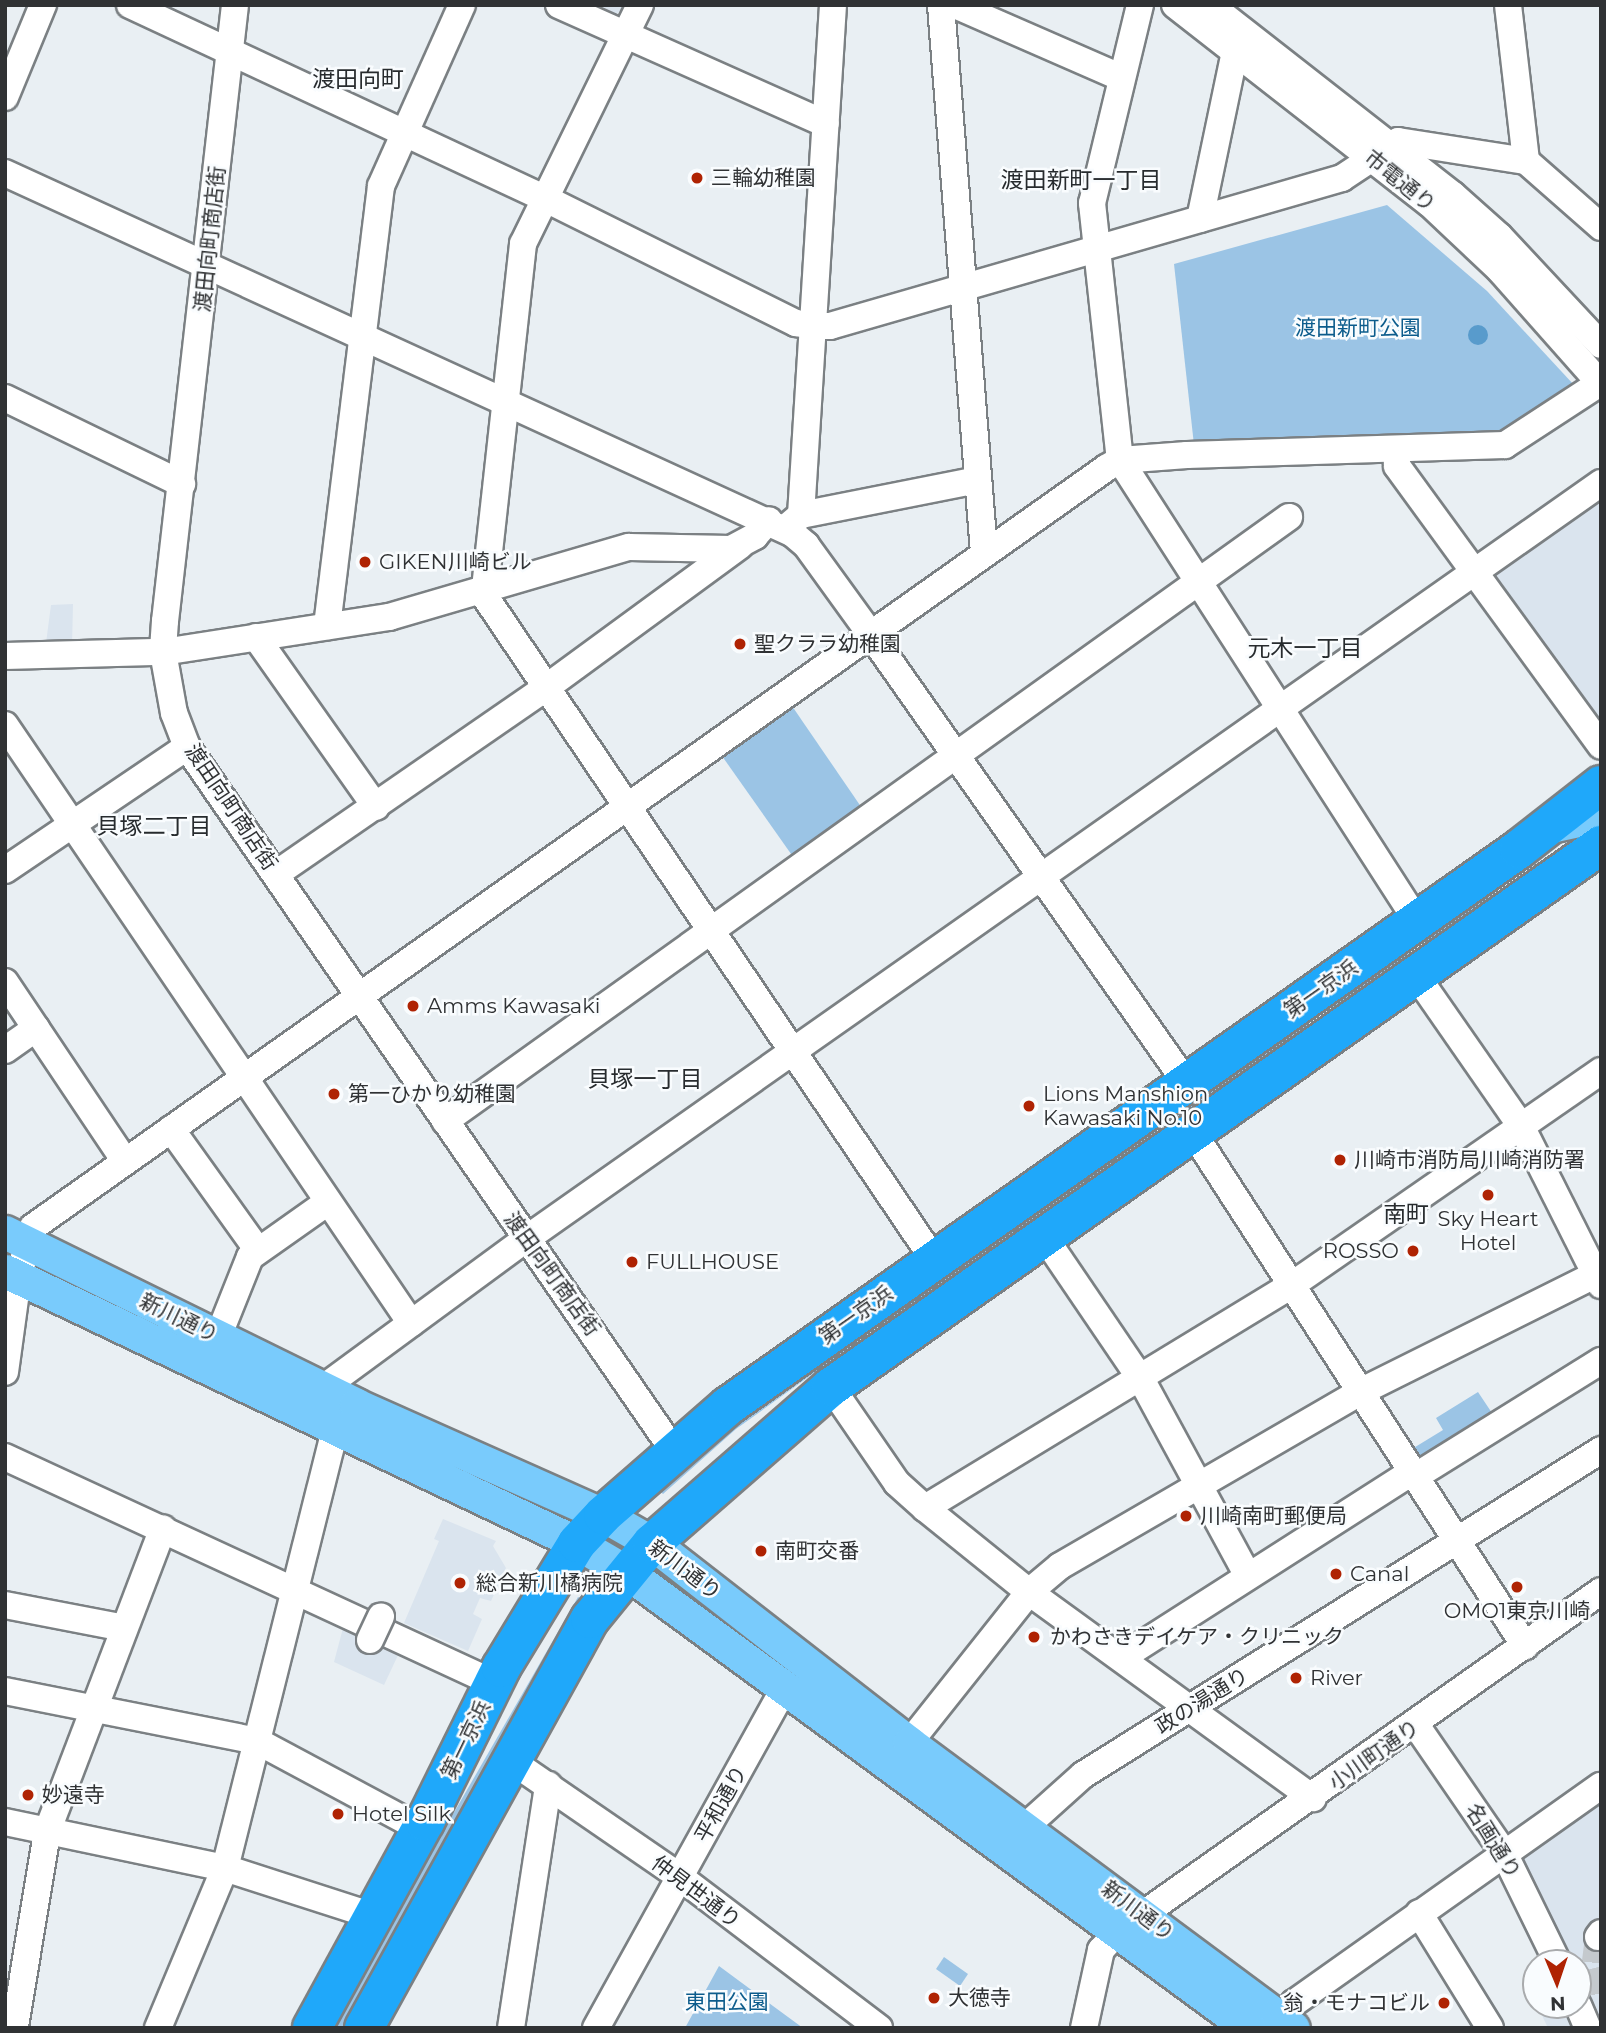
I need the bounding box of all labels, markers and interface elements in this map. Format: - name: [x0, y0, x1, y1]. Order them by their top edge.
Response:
- district label: 渡田向町: [312, 65, 404, 93]
- street label: 市電通り: [1359, 145, 1441, 217]
- street label: 渡田向町商店街: [190, 165, 230, 313]
- place label: 三輪幼稚園: [711, 165, 816, 191]
- district label: 渡田新町一丁目: [1001, 166, 1161, 194]
- marker: 三輪幼稚園: [689, 170, 705, 186]
- park label: 渡田新町公園: [1295, 315, 1421, 341]
- place label: GIKEN川崎ビル: [379, 549, 532, 575]
- marker: GIKEN川崎ビル: [357, 554, 373, 570]
- place label: 聖クララ幼稚園: [754, 631, 901, 657]
- district label: 元木一丁目: [1248, 634, 1362, 662]
- marker: 聖クララ幼稚園: [732, 636, 748, 652]
- street label: 渡田向町商店街: [179, 739, 283, 875]
- district label: 貝塚二丁目: [97, 812, 211, 840]
- street label: 第一京浜: [1279, 955, 1363, 1023]
- place label: Amms Kawasaki: [427, 993, 600, 1019]
- marker: Amms Kawasaki: [405, 998, 421, 1014]
- district label: 貝塚一丁目: [588, 1065, 702, 1093]
- place label: 第一ひかり幼稚園: [348, 1081, 516, 1107]
- place label: Lions Manshion Kawasaki No.10: [1043, 1081, 1208, 1131]
- marker: 第一ひかり幼稚園: [326, 1086, 342, 1102]
- marker: Lions Manshion Kawasaki No.10: [1021, 1098, 1037, 1114]
- place label: 川崎市消防局川崎消防署: [1354, 1147, 1585, 1173]
- marker: 川崎市消防局川崎消防署: [1332, 1152, 1348, 1168]
- marker: Sky Heart Hotel: [1480, 1187, 1496, 1203]
- district label: 南町: [1383, 1200, 1429, 1228]
- place label: Sky Heart Hotel: [1438, 1206, 1538, 1256]
- street label: 渡田向町商店街: [499, 1207, 605, 1341]
- place label: ROSSO: [1323, 1238, 1399, 1264]
- marker: ROSSO: [1405, 1243, 1421, 1259]
- place label: FULLHOUSE: [646, 1249, 779, 1275]
- marker: FULLHOUSE: [624, 1254, 640, 1270]
- street label: 第一京浜: [814, 1281, 898, 1349]
- street label: 新川通り: [136, 1288, 222, 1348]
- place label: 川崎南町郵便局: [1200, 1503, 1347, 1529]
- marker: 川崎南町郵便局: [1178, 1508, 1194, 1524]
- street label: 新川通り: [644, 1535, 726, 1605]
- place label: 南町交番: [775, 1538, 859, 1564]
- marker: 南町交番: [753, 1543, 769, 1559]
- place label: Canal: [1350, 1561, 1409, 1587]
- marker: Canal: [1328, 1566, 1344, 1582]
- place label: 総合新川橘病院: [476, 1570, 623, 1596]
- marker: 総合新川橘病院: [450, 1573, 470, 1593]
- marker: OMO1東京川崎: [1509, 1579, 1525, 1595]
- place label: OMO1東京川崎: [1444, 1598, 1590, 1624]
- place label: かわさきデイケア・クリニック: [1050, 1624, 1344, 1650]
- marker: かわさきデイケア・クリニック: [1024, 1627, 1044, 1647]
- street label: 政の湯通り: [1151, 1662, 1253, 1740]
- place label: River: [1310, 1665, 1363, 1691]
- marker: River: [1288, 1670, 1304, 1686]
- street label: 第一京浜: [436, 1697, 496, 1783]
- street label: 小川町通り: [1324, 1715, 1424, 1795]
- street label: 平和通り: [690, 1761, 752, 1847]
- place label: 妙遠寺: [42, 1782, 105, 1808]
- marker: 妙遠寺: [20, 1787, 36, 1803]
- street label: 名画通り: [1460, 1799, 1526, 1883]
- place label: Hotel Silk: [352, 1801, 451, 1827]
- marker: Hotel Silk: [330, 1806, 346, 1822]
- street label: 仲見世通り: [646, 1850, 746, 1934]
- street label: 新川通り: [1097, 1876, 1179, 1946]
- north arrow: [1522, 1949, 1592, 2019]
- place label: 大徳寺: [948, 1985, 1011, 2011]
- park label: 東田公園: [685, 1989, 769, 2015]
- marker: 大徳寺: [926, 1990, 942, 2006]
- place label: 翁・モナコビル: [1283, 1990, 1430, 2016]
- text: N: [1550, 1992, 1566, 2015]
- marker: 翁・モナコビル: [1436, 1995, 1452, 2011]

